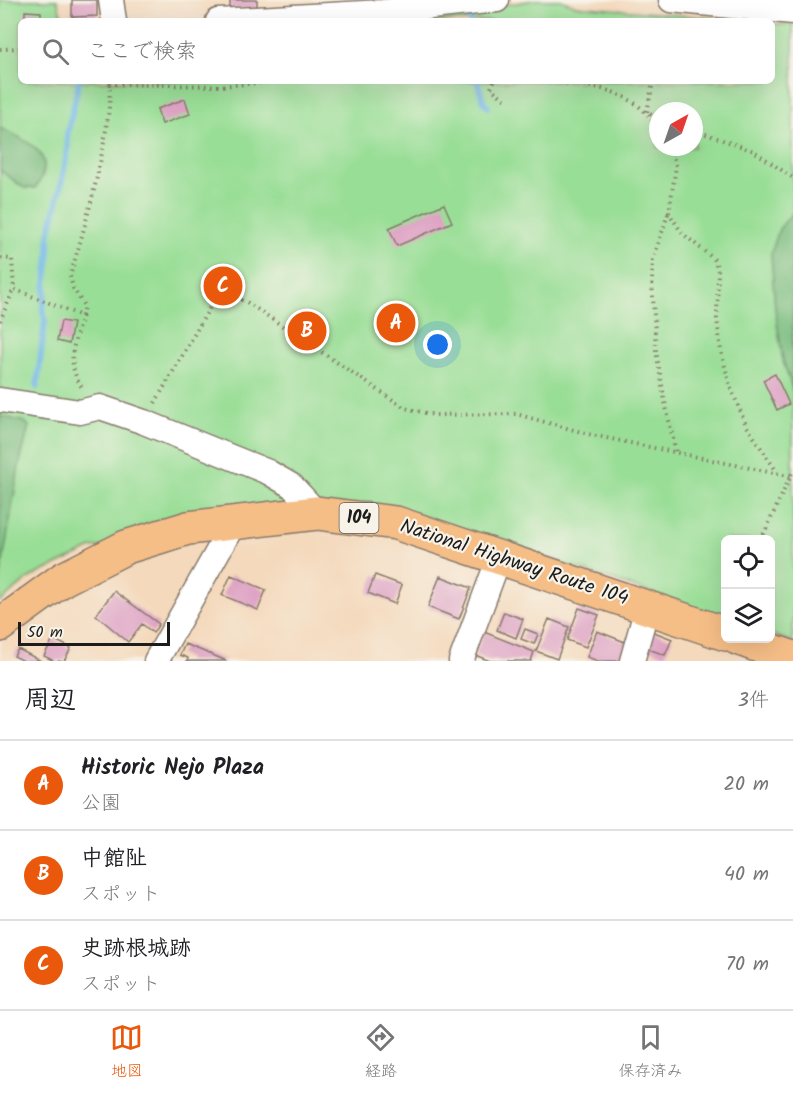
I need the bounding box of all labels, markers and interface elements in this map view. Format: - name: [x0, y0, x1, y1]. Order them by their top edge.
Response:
- search box: [18, 18, 775, 84]
- icon: search: [39, 35, 72, 68]
- text: ここで検索: [87, 35, 197, 70]
- north arrow: [649, 102, 703, 156]
- pin: C: [204, 264, 242, 308]
- pin: A: [376, 300, 416, 346]
- pin: B: [288, 308, 326, 354]
- your location: [423, 330, 452, 359]
- road number: 104: [340, 503, 378, 533]
- street label: National Highway Route 104: [396, 511, 632, 615]
- map controls: [721, 535, 775, 643]
- button: locate: [721, 535, 775, 589]
- button: layers: [721, 589, 775, 643]
- scale bar: [18, 619, 170, 646]
- text: 50 m: [27, 620, 63, 645]
- text: 周辺: [24, 680, 76, 722]
- text: 3件: [738, 685, 769, 717]
- text: Historic Nejo Plaza: [81, 751, 264, 786]
- text: A: [37, 769, 50, 801]
- text: 20 m: [723, 769, 769, 801]
- text: 公園: [81, 788, 121, 820]
- text: 中館阯: [81, 842, 147, 877]
- text: B: [37, 859, 50, 891]
- text: 40 m: [724, 859, 769, 891]
- text: スポット: [81, 879, 161, 911]
- text: 史跡根城跡: [81, 932, 191, 967]
- text: C: [37, 949, 50, 981]
- text: 70 m: [726, 949, 769, 981]
- text: スポット: [81, 969, 161, 1001]
- tab: 地図: [110, 1021, 143, 1084]
- tab: 経路: [364, 1021, 397, 1084]
- tab: 保存済み: [618, 1021, 682, 1084]

